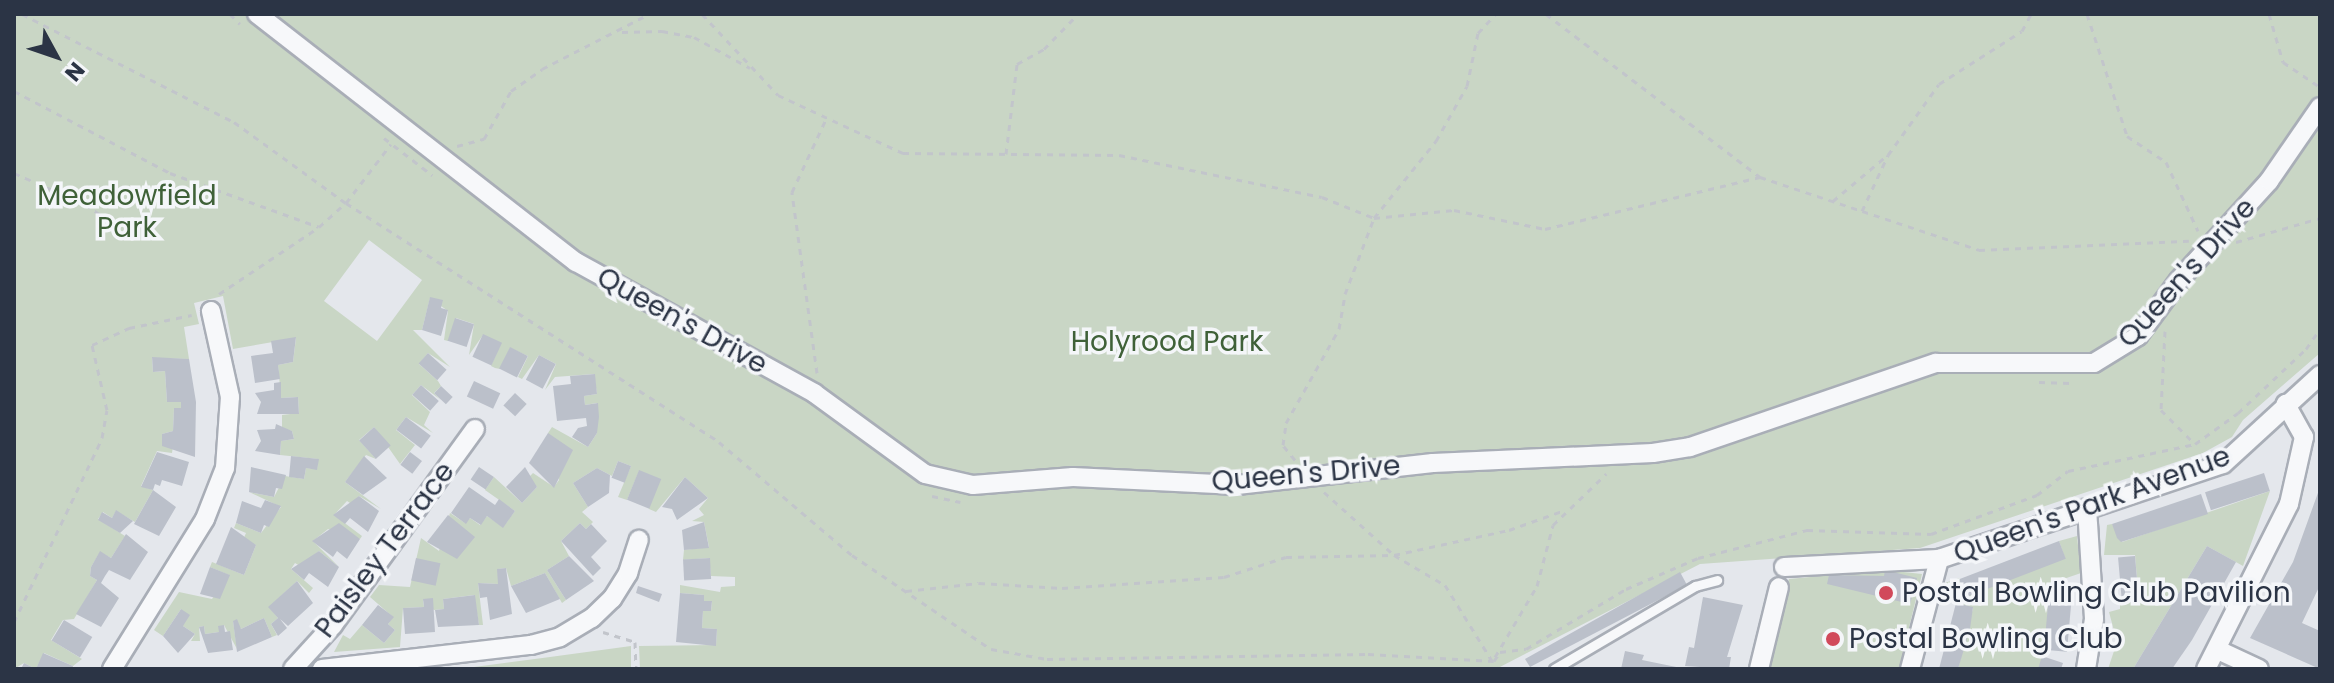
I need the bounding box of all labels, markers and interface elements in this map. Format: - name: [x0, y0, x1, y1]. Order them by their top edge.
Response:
- north arrow: [16, 16, 96, 96]
- text: N: [58, 55, 92, 88]
- park label: Meadowfield Park: [37, 179, 217, 245]
- street label: Queen's Drive: [2111, 191, 2263, 355]
- street label: Queen's Drive: [591, 260, 773, 382]
- park label: Holyrood Park: [1071, 325, 1263, 359]
- street label: Queen's Park Avenue: [1949, 439, 2235, 571]
- street label: Queen's Drive: [1210, 449, 1402, 499]
- street label: Paisley Terrace: [308, 456, 462, 644]
- place label: Postal Bowling Club Pavilion: [1902, 576, 2291, 610]
- marker: Postal Bowling Club Pavilion: [1877, 584, 1895, 602]
- place label: Postal Bowling Club: [1849, 622, 2123, 656]
- marker: Postal Bowling Club: [1824, 630, 1842, 648]

